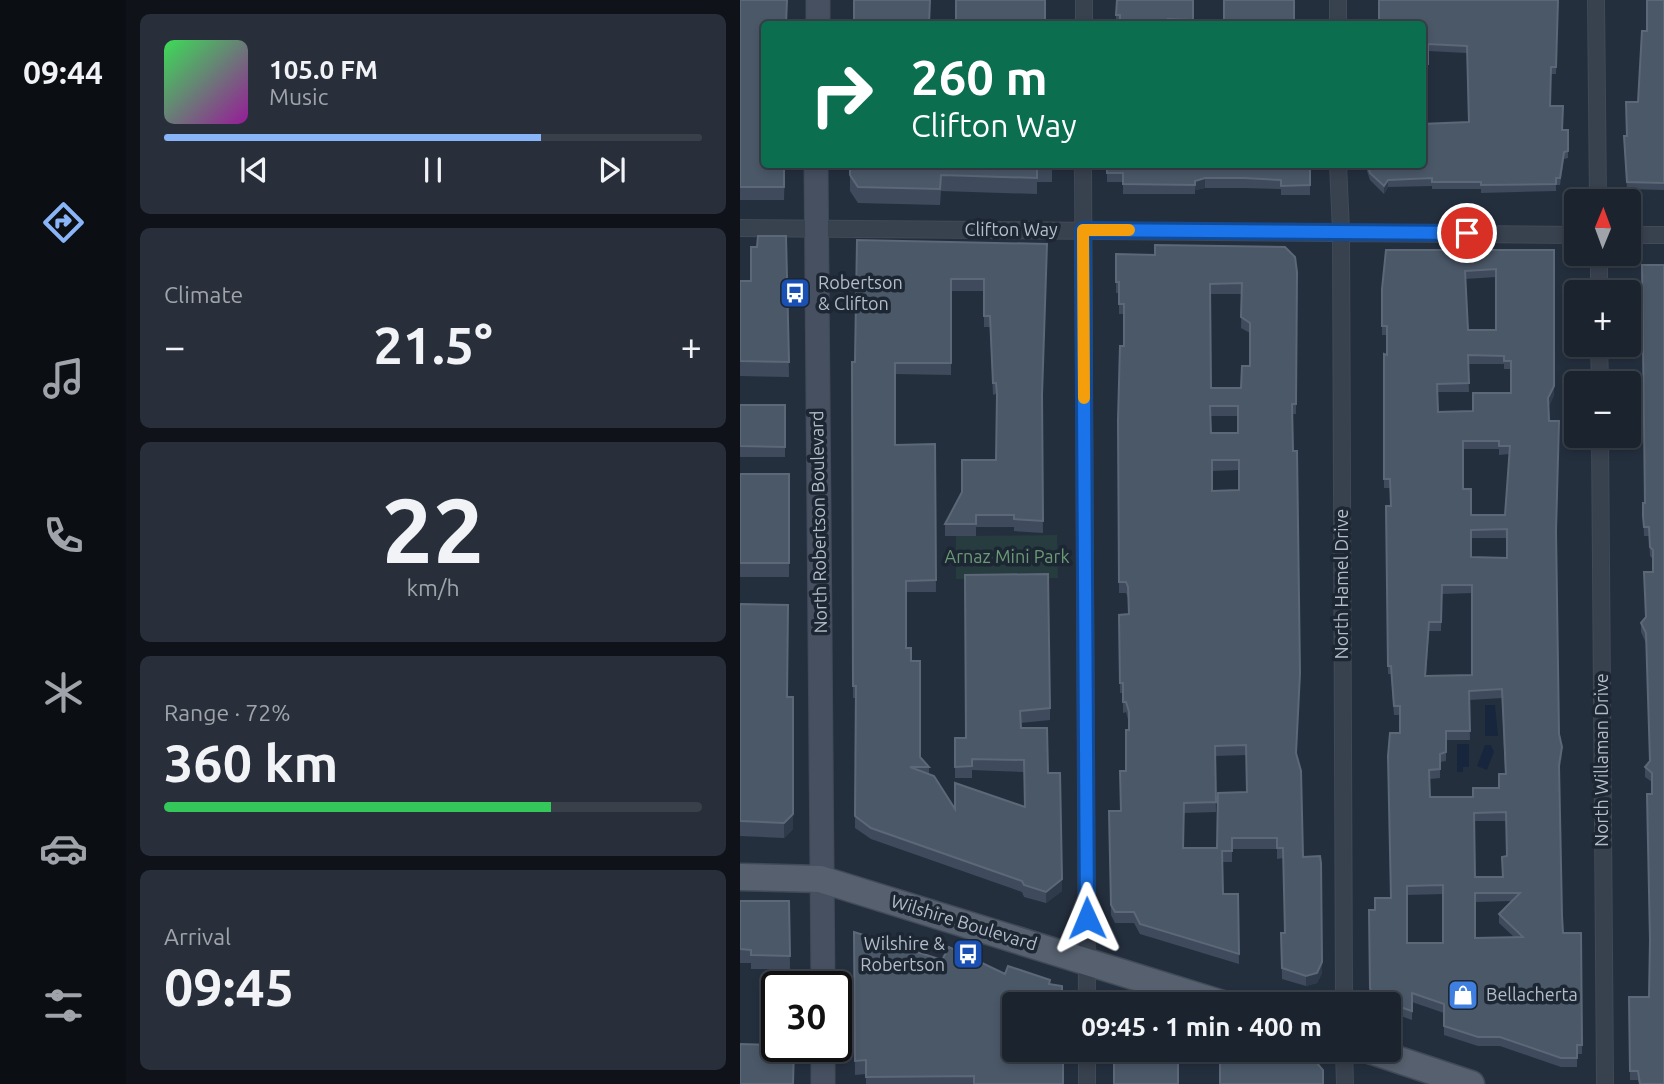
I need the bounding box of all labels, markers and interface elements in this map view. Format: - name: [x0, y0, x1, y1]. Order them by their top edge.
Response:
- icon: right: [796, 49, 887, 140]
- text: 260 m: [911, 49, 1048, 104]
- text: 09:44: [23, 54, 103, 90]
- text: 105.0 FM: [269, 55, 378, 84]
- text: Music: [269, 84, 328, 109]
- text: Clifton Way: [911, 107, 1077, 143]
- icon: previous: [235, 151, 273, 189]
- icon: pause: [414, 151, 452, 189]
- icon: next: [593, 151, 631, 189]
- north arrow: [1564, 189, 1641, 266]
- map controls: [1564, 189, 1641, 448]
- icon: directions: [39, 198, 88, 247]
- pin: [1437, 203, 1497, 263]
- icon: arrive: [1448, 214, 1486, 252]
- street label: Clifton Way: [964, 219, 1058, 239]
- place label: Robertson & Clifton: [818, 272, 903, 313]
- bus stop icon: Robertson & Clifton: [778, 276, 812, 310]
- button: +: [1564, 280, 1641, 357]
- text: Climate: [164, 282, 243, 307]
- text: 21.5°: [373, 316, 493, 374]
- text: −: [164, 325, 185, 367]
- text: +: [681, 325, 702, 367]
- icon: music: [39, 354, 88, 403]
- button: −: [1564, 371, 1641, 448]
- street label: North Robertson Boulevard: [806, 410, 830, 634]
- text: 22: [382, 478, 484, 580]
- street label: North Hamel Drive: [1331, 509, 1351, 659]
- icon: phone: [39, 511, 88, 560]
- park label: Arnaz Mini Park: [944, 546, 1070, 566]
- text: km/h: [406, 575, 460, 600]
- icon: climate: [39, 668, 88, 717]
- street label: North Willaman Drive: [1591, 673, 1611, 847]
- text: Range · 72%: [164, 700, 291, 725]
- text: 360 km: [164, 734, 338, 792]
- icon: car: [39, 824, 88, 873]
- position arrow: [1050, 881, 1124, 955]
- street label: Wilshire Boulevard: [889, 890, 1040, 954]
- text: Arrival: [164, 924, 231, 949]
- place label: Wilshire & Robertson: [860, 933, 945, 974]
- bus stop icon: Wilshire & Robertson: [951, 937, 985, 971]
- text: 09:45: [164, 958, 294, 1016]
- speed limit sign: 30: [761, 971, 852, 1062]
- shop icon: Bellacherta: [1446, 978, 1480, 1012]
- icon: filters: [39, 981, 88, 1030]
- place label: Bellacherta: [1486, 984, 1578, 1004]
- text: 09:45 · 1 min · 400 m: [1081, 1012, 1322, 1041]

